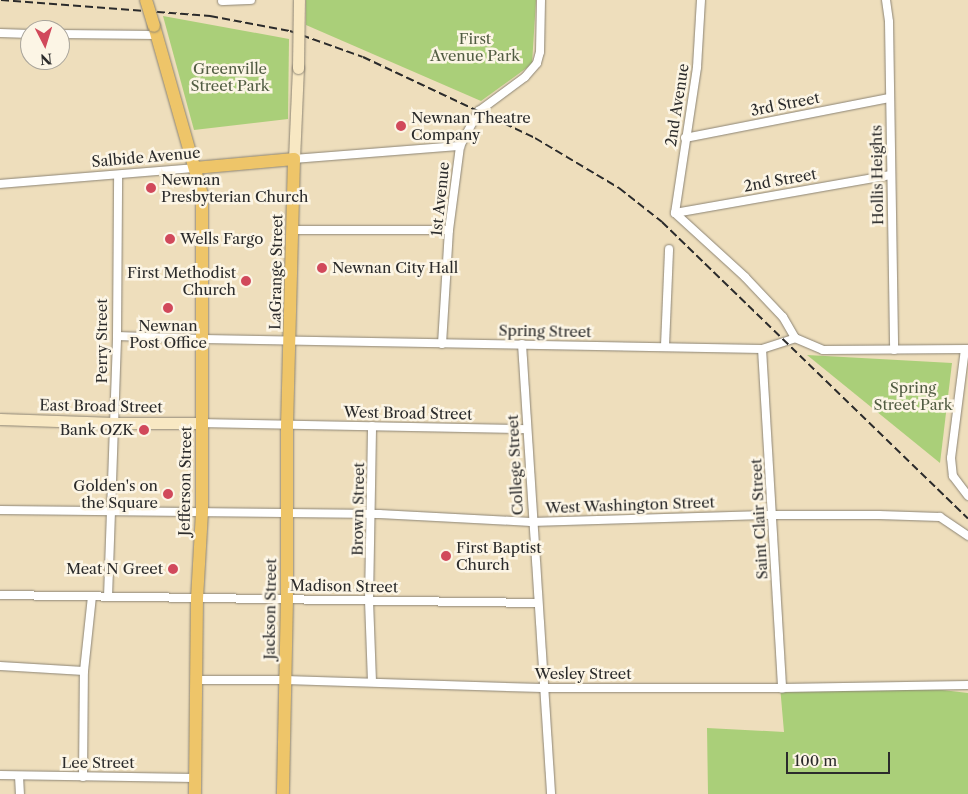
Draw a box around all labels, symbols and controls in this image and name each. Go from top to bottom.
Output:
north arrow [20,20,70,70]
park label: First Avenue Park [430,29,520,64]
text: N [39,49,53,68]
park label: Greenville Street Park [190,59,270,94]
street label: 2nd Avenue [662,62,692,148]
street label: 3rd Street [749,88,821,120]
place label: Newnan Theatre Company [411,108,531,143]
marker: Newnan Theatre Company [395,120,407,132]
street label: Hollis Heights [867,125,887,225]
street label: Salbide Avenue [91,143,201,171]
street label: 1st Avenue [427,161,453,237]
street label: 2nd Street [742,165,818,195]
place label: Newnan Presbyterian Church [161,170,308,205]
marker: Newnan Presbyterian Church [145,182,157,194]
street label: LaGrange Street [266,214,286,330]
place label: Wells Fargo [180,230,263,248]
marker: Wells Fargo [164,233,176,245]
place label: Newnan City Hall [332,259,459,277]
marker: Newnan City Hall [316,262,328,274]
place label: First Methodist Church [127,263,236,298]
marker: First Methodist Church [240,275,252,287]
street label: Perry Street [93,298,111,384]
marker: Newnan Post Office [162,302,174,314]
place label: Newnan Post Office [129,316,207,351]
street label: Spring Street [498,321,592,341]
park label: Spring Street Park [873,378,953,413]
street label: East Broad Street [39,396,163,416]
street label: West Broad Street [344,403,472,423]
street label: College Street [503,414,527,516]
place label: Bank OZK [59,421,134,439]
marker: Bank OZK [138,424,150,436]
street label: Jefferson Street [175,426,195,536]
street label: Saint Clair Street [747,458,771,580]
street label: Brown Street [348,462,368,556]
place label: Golden's on the Square [73,476,158,511]
marker: Golden's on the Square [162,488,174,500]
street label: West Washington Street [544,493,716,517]
place label: First Baptist Church [456,538,542,573]
marker: First Baptist Church [440,550,452,562]
street label: Jackson Street [260,558,280,660]
place label: Meat N Greet [66,560,163,578]
marker: Meat N Greet [167,563,179,575]
street label: Madison Street [290,576,398,596]
street label: Wesley Street [534,665,632,683]
scale bar [788,742,892,774]
text: 100 m [794,751,837,770]
street label: Lee Street [61,754,135,772]

